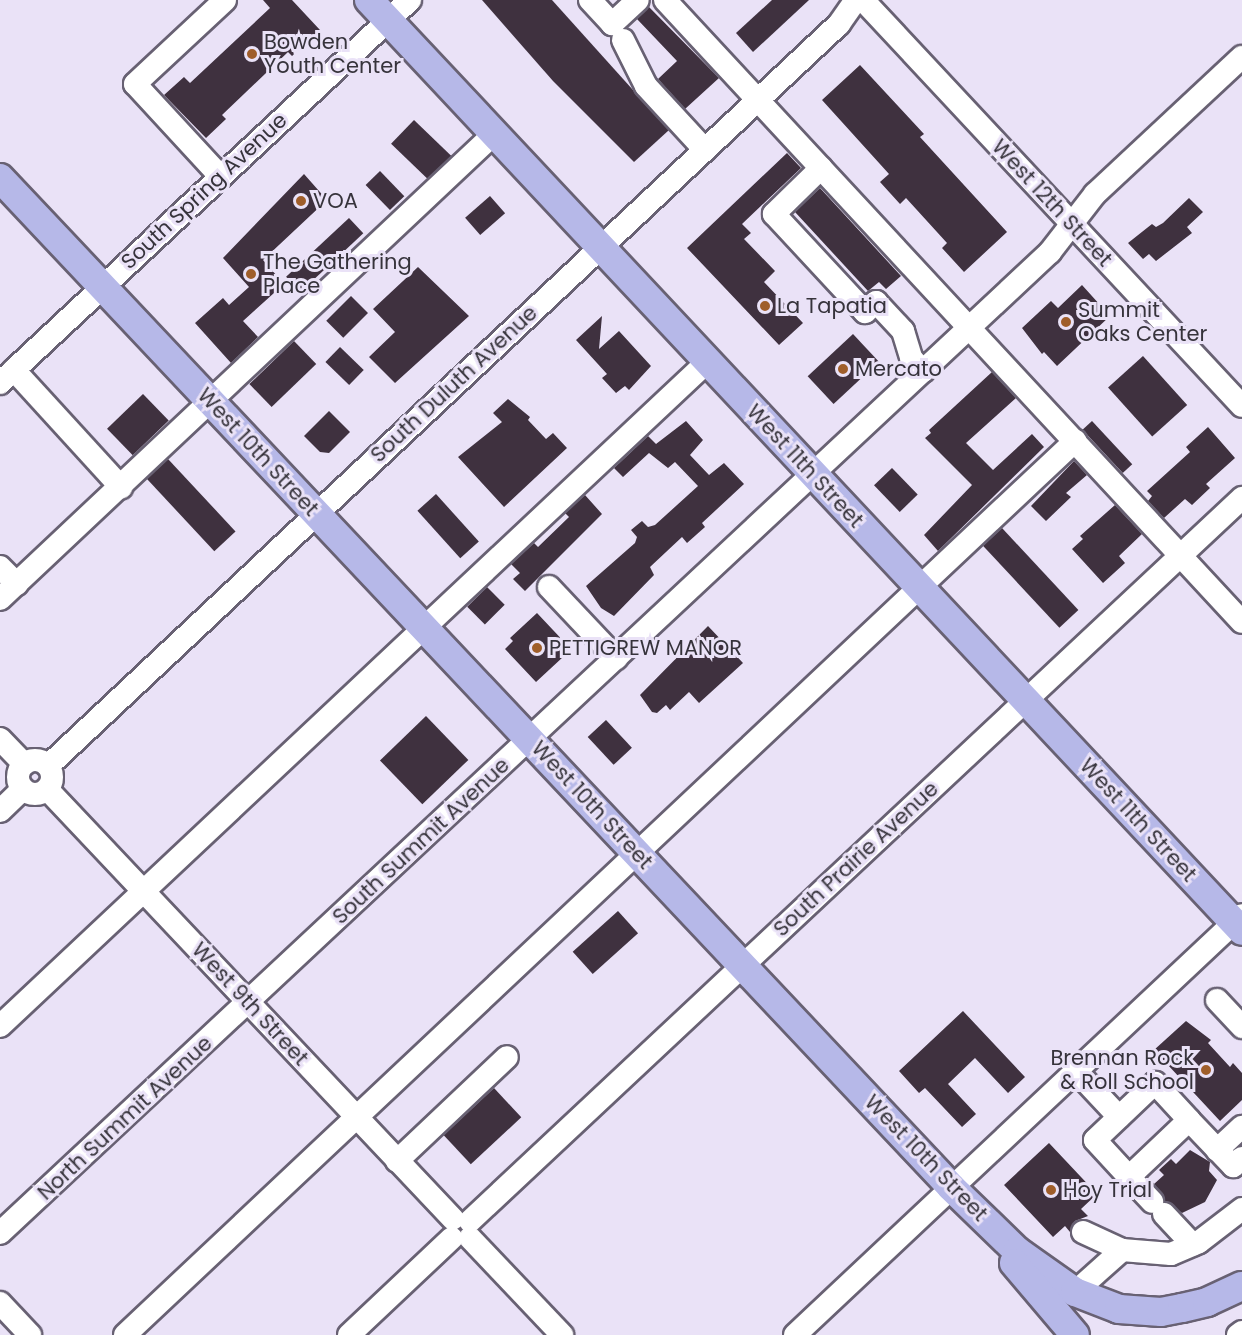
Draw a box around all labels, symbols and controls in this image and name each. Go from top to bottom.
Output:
place label: Bowden Youth Center [264,29,401,79]
marker: Bowden Youth Center [245,47,259,61]
street label: South Spring Avenue [116,108,292,274]
street label: West 12th Street [987,134,1117,272]
place label: VOA [313,188,358,214]
marker: VOA [294,194,308,208]
place label: The Gathering Place [263,249,412,299]
marker: The Gathering Place [244,267,258,281]
place label: La Tapatia [777,293,887,319]
place label: Summit Oaks Center [1078,297,1207,347]
marker: La Tapatia [758,299,772,313]
street label: South Duluth Avenue [366,300,542,468]
marker: Summit Oaks Center [1059,315,1073,329]
place label: Mercato [855,356,942,382]
marker: Mercato [836,362,850,376]
street label: West 10th Street [192,383,324,521]
street label: West 11th Street [741,399,869,533]
place label: PETTIGREW MANOR [549,635,742,661]
marker: PETTIGREW MANOR [530,641,544,655]
street label: West 10th Street [526,736,658,874]
street label: South Summit Avenue [327,753,515,929]
street label: West 11th Street [1074,753,1202,887]
street label: South Prairie Avenue [769,776,943,942]
street label: West 9th Street [187,937,313,1071]
street label: North Summit Avenue [33,1031,217,1205]
place label: Brennan Rock & Roll School [1050,1045,1194,1095]
marker: Brennan Rock & Roll School [1199,1063,1213,1077]
street label: West 10th Street [859,1090,993,1226]
place label: Hoy Trial [1063,1177,1152,1203]
marker: Hoy Trial [1044,1183,1058,1197]

